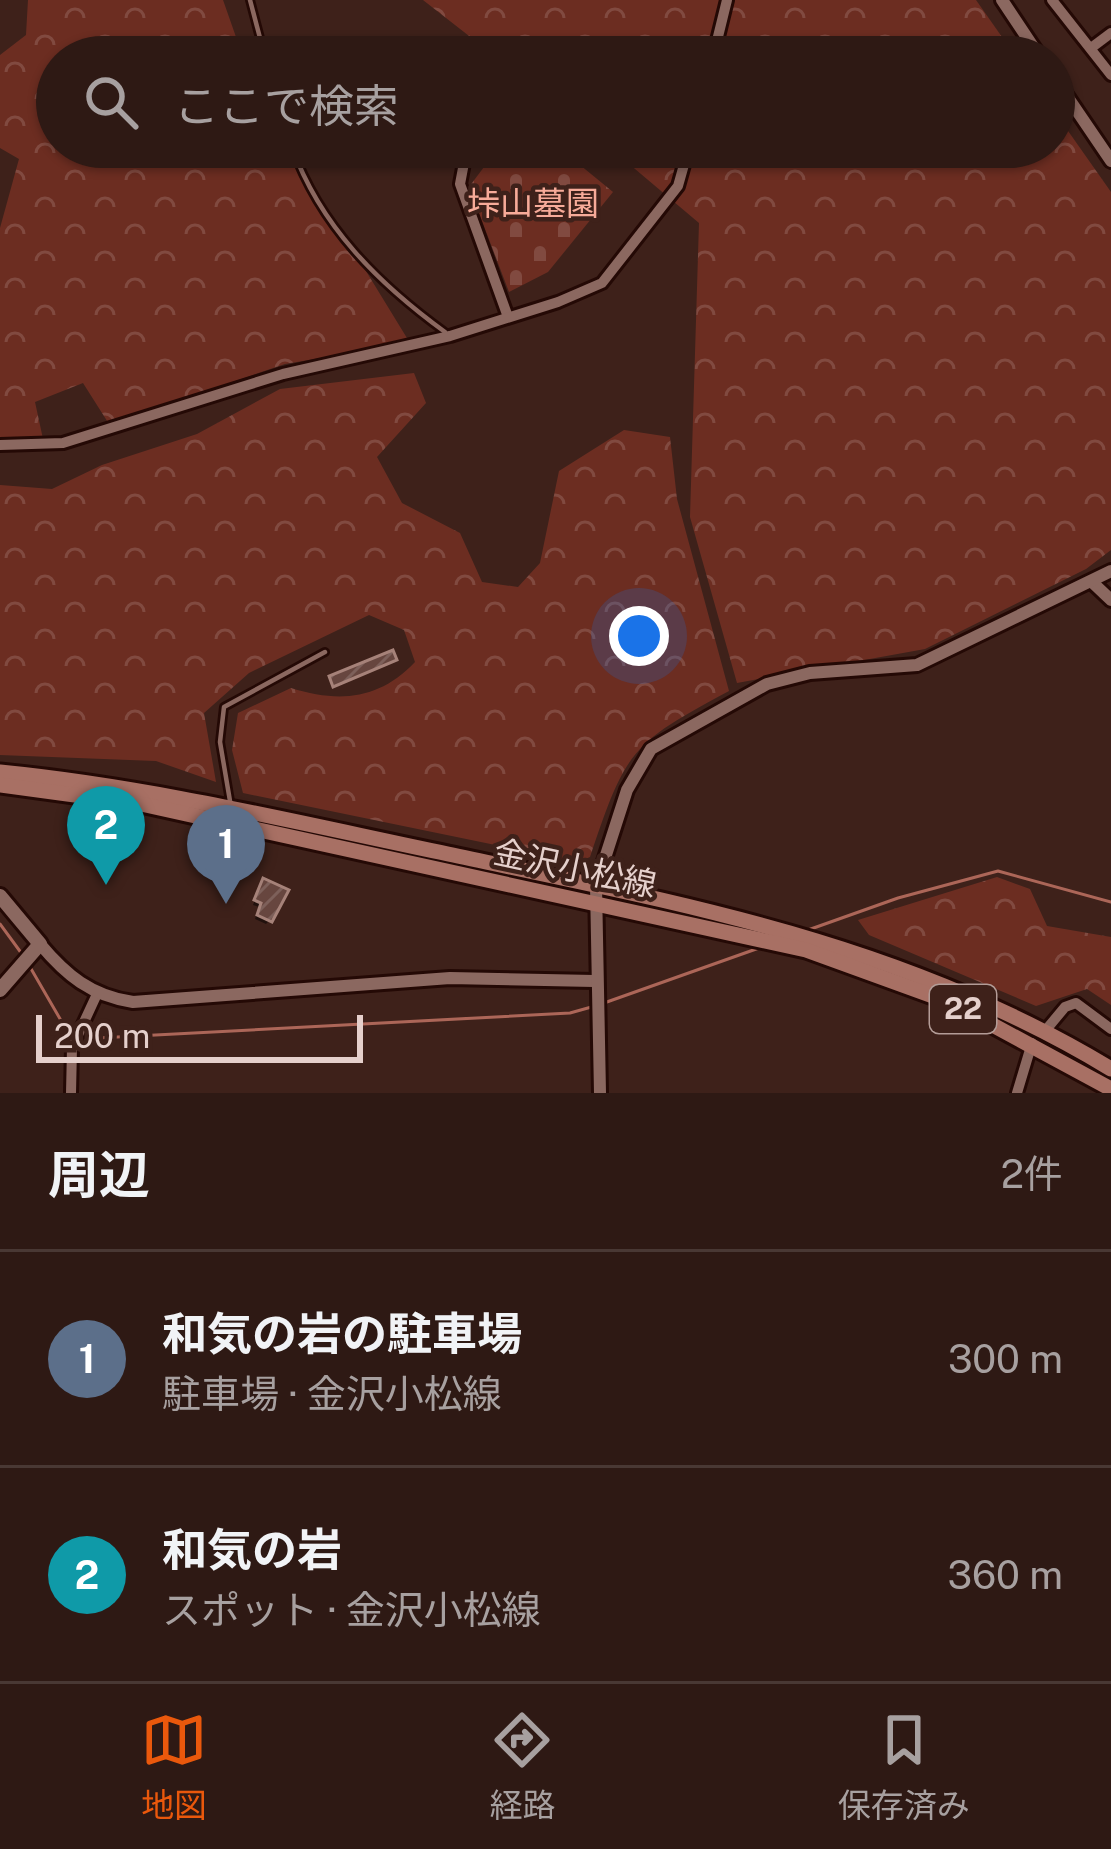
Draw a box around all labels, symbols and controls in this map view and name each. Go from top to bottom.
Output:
search box [36,36,1075,168]
icon: search [78,69,144,135]
text: ここで検索 [174,79,399,132]
park label: 垰山墓園 [467,184,599,222]
your location [609,606,669,666]
pin: 2 [67,786,145,885]
pin: 1 [187,805,265,904]
street label: 金沢小松線 [490,832,660,904]
road number: 22 [930,985,996,1033]
scale bar [36,1009,363,1062]
text: 200 m [54,1017,150,1055]
text: 周辺 [48,1145,150,1204]
text: 2件 [1001,1151,1063,1197]
text: 和気の岩の駐車場 [162,1307,522,1360]
text: 1 [79,1336,95,1382]
text: 300 m [948,1336,1063,1382]
text: 駐車場 · 金沢小松線 [162,1371,502,1417]
text: 和気の岩 [162,1523,342,1576]
text: 2 [75,1552,99,1598]
text: 360 m [948,1552,1063,1598]
text: スポット · 金沢小松線 [162,1587,541,1633]
tab: 地図 [141,1707,207,1827]
tab: 経路 [489,1707,555,1827]
tab: 保存済み [838,1707,970,1827]

